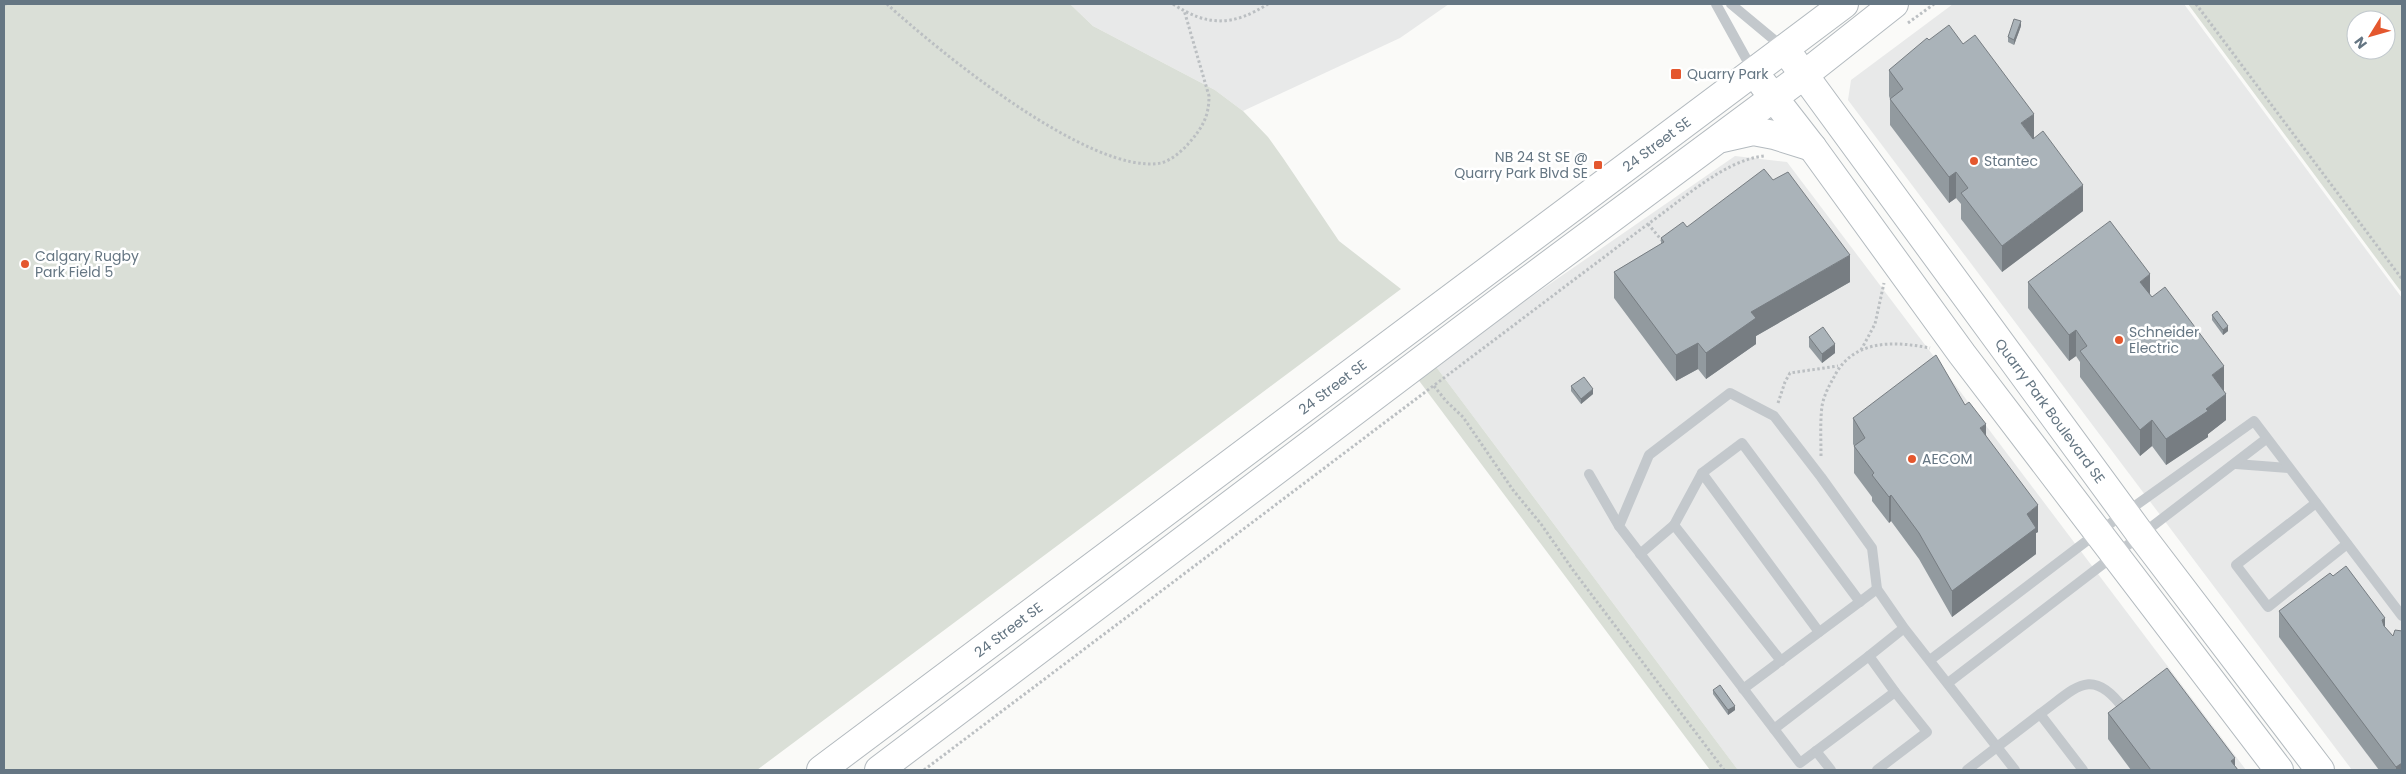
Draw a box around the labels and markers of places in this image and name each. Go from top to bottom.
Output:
place label: Quarry Park [1687,64,1769,84]
marker: Quarry Park [1669,67,1683,81]
place label: NB 24 St SE @ Quarry Park Blvd SE [1454,147,1588,183]
place label: Stantec [1984,151,2038,171]
marker: Stantec [1968,155,1980,167]
marker: NB 24 St SE @ Quarry Park Blvd SE [1592,159,1604,171]
place label: Calgary Rugby Park Field 5 [35,246,139,282]
marker: Calgary Rugby Park Field 5 [19,258,31,270]
place label: Schneider Electric [2129,322,2199,358]
marker: Schneider Electric [2113,334,2125,346]
place label: AECOM [1922,449,1972,469]
marker: AECOM [1906,453,1918,465]

